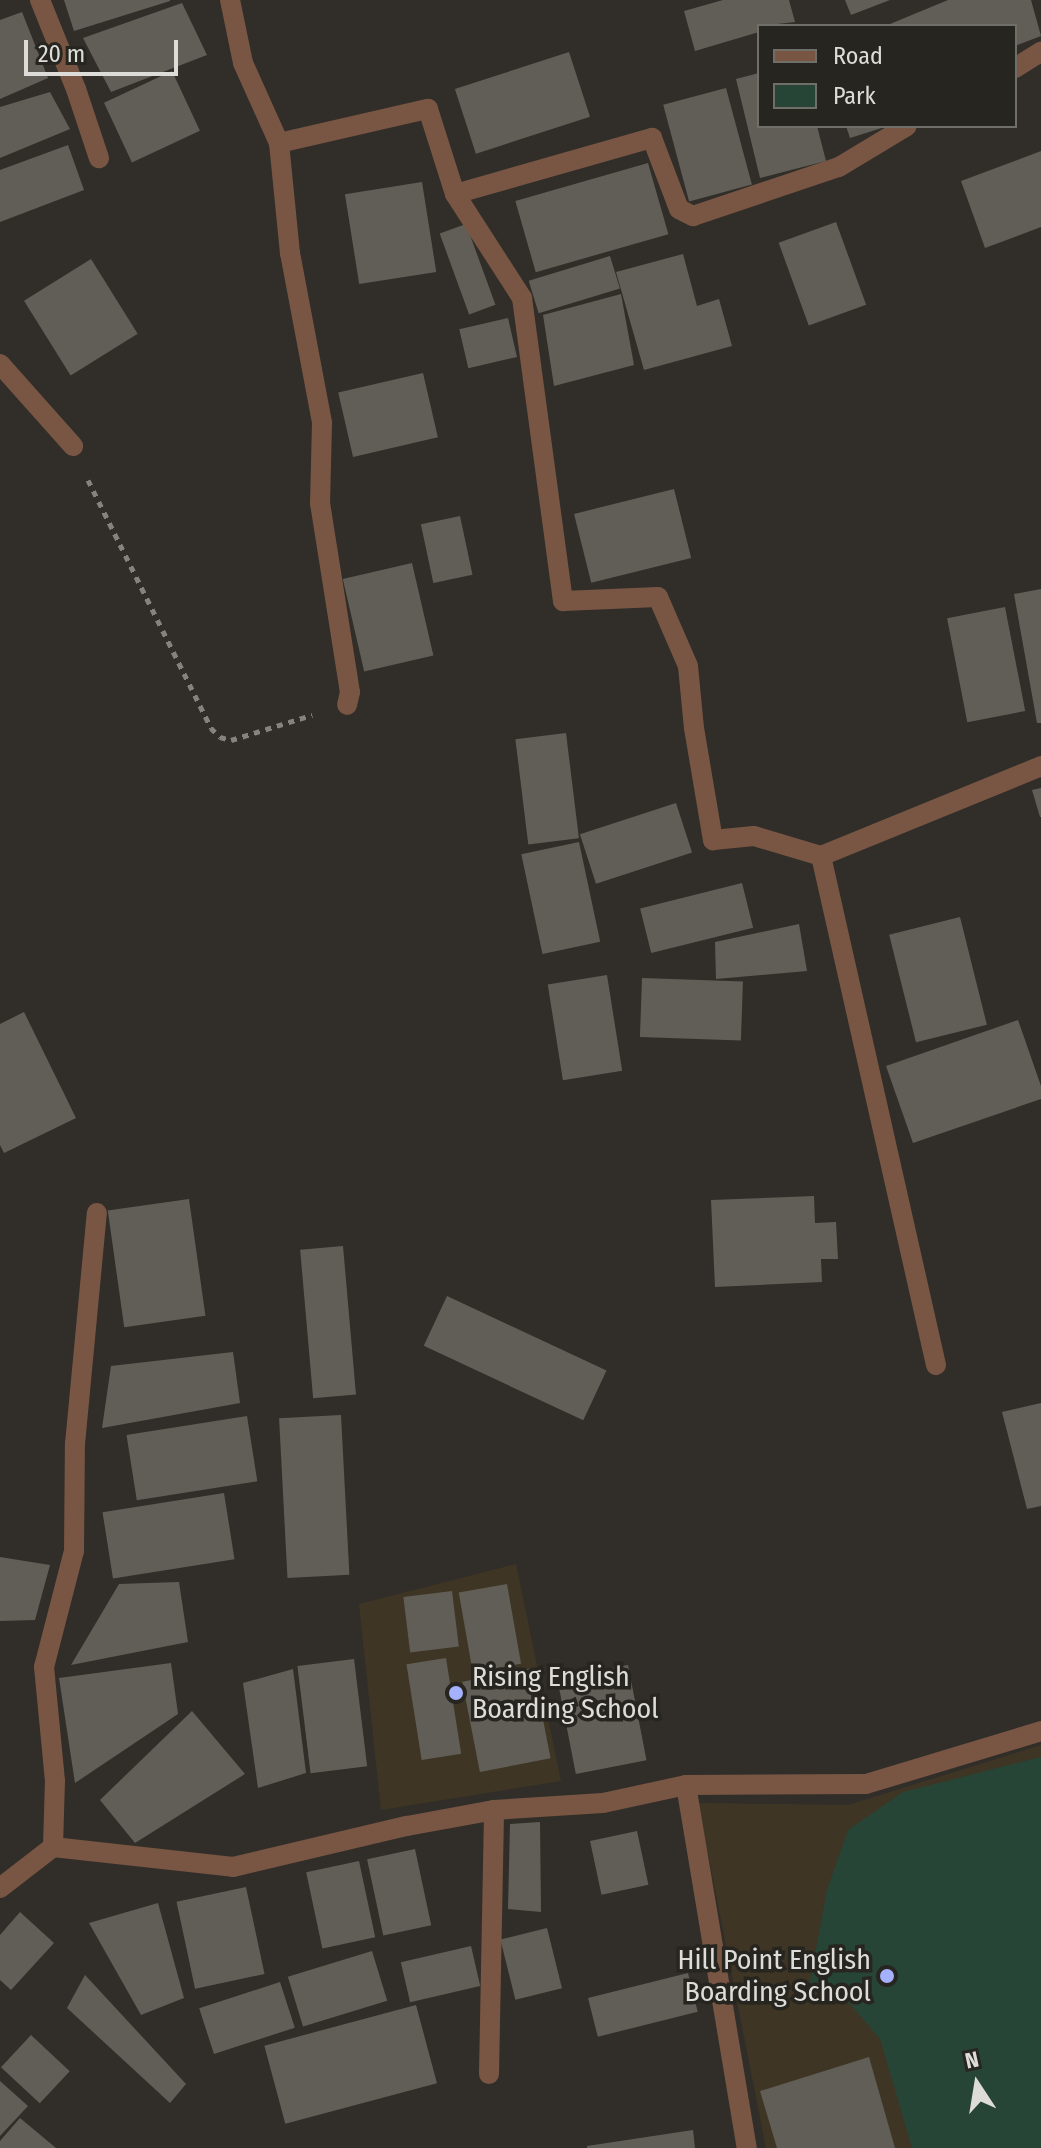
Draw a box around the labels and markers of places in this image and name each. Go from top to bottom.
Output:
place label: Rising English Boarding School [472,1660,659,1726]
marker: Rising English Boarding School [447,1684,465,1702]
place label: Hill Point English Boarding School [678,1943,871,2009]
marker: Hill Point English Boarding School [878,1967,896,1985]

